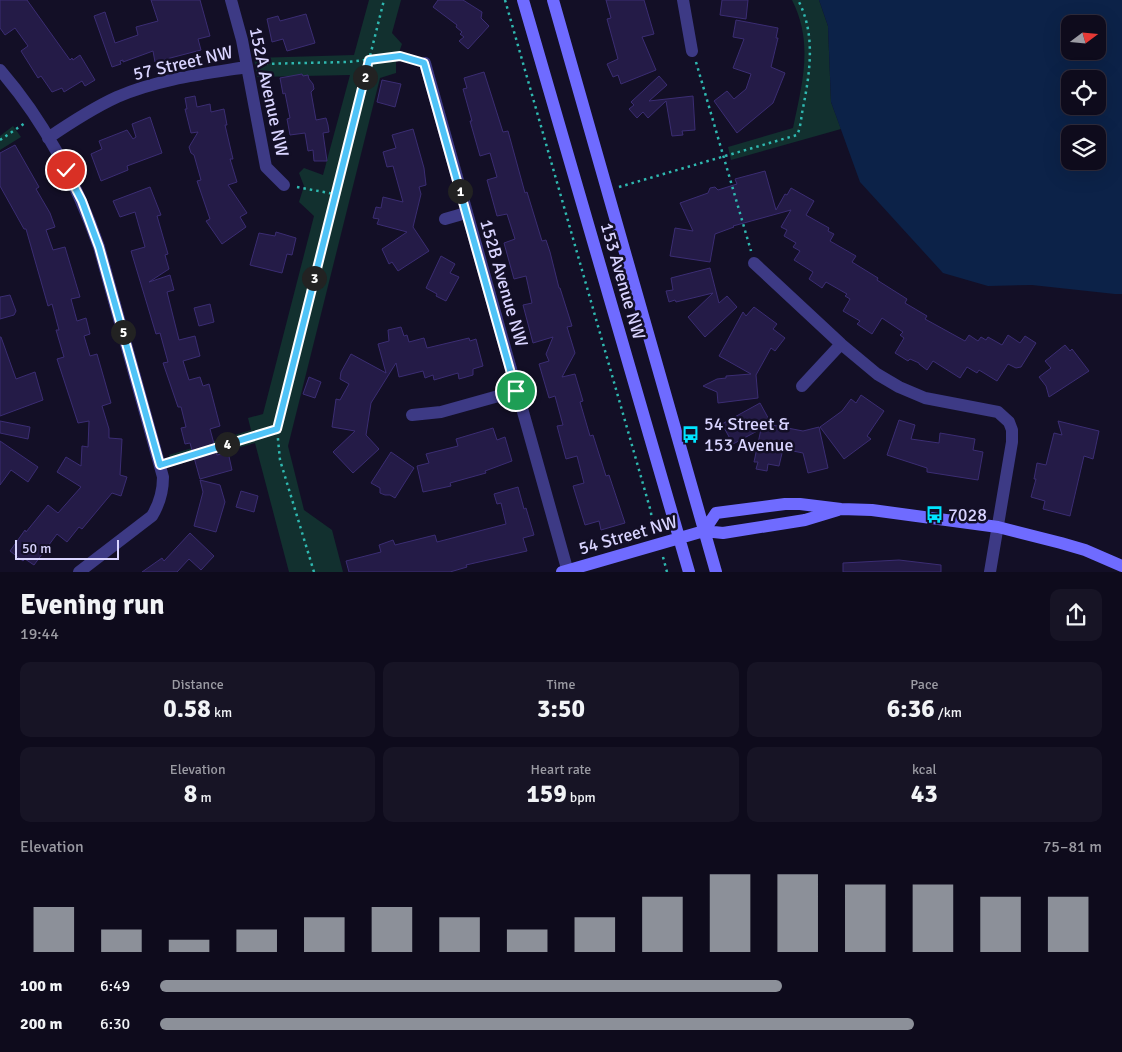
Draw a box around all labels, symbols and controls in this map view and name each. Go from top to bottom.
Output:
north arrow [1061,15,1106,60]
map controls [1061,15,1106,170]
street label: 152A Avenue NW [245,25,293,159]
street label: 57 Street NW [131,41,235,85]
pin: 2 [352,64,378,90]
text: 2 [362,69,369,86]
button: locate [1061,70,1106,115]
button: layers [1061,125,1106,170]
pin [45,149,87,191]
icon: check [52,156,80,184]
pin: 1 [448,178,472,204]
text: 1 [457,183,464,200]
street label: 152B Avenue NW [475,217,533,349]
street label: 153 Avenue NW [596,220,650,342]
pin: 3 [302,266,326,290]
text: 3 [311,270,318,287]
pin: 5 [110,320,136,344]
text: 5 [120,324,127,341]
pin [495,370,537,412]
icon: arrive [502,377,530,405]
place label: 54 Street & 153 Avenue [704,413,793,456]
bus stop icon: 54 Street & 153 Avenue [680,424,700,444]
pin: 4 [214,432,240,456]
text: 4 [224,436,231,453]
place label: 7028 [948,504,987,526]
bus stop icon: 7028 [924,505,944,525]
street label: 54 Street NW [576,510,680,560]
scale bar [15,537,119,560]
text: 50 m [22,540,51,557]
text: Evening run [20,588,165,622]
button: share [1050,589,1102,641]
text: 19:44 [20,624,59,644]
text: Distance [172,676,224,693]
text: Time [547,676,575,693]
text: Pace [910,676,938,693]
text: 0.58 [163,693,211,724]
text: 3:50 [537,693,585,724]
text: 6:36 [887,693,935,724]
text: km [211,704,232,721]
text: /km [935,704,962,721]
text: Elevation [170,761,226,778]
text: Heart rate [531,761,591,778]
text: kcal [912,761,937,778]
text: 8 [184,778,197,809]
text: 159 [526,778,567,809]
text: 43 [911,778,938,809]
text: m [197,789,212,806]
text: bpm [567,789,596,806]
text: Elevation [20,837,84,857]
text: 75–81 m [1043,837,1102,857]
text: 100 m [20,976,62,996]
text: 6:49 [100,976,130,996]
text: 200 m [20,1014,62,1034]
text: 6:30 [100,1014,130,1034]

